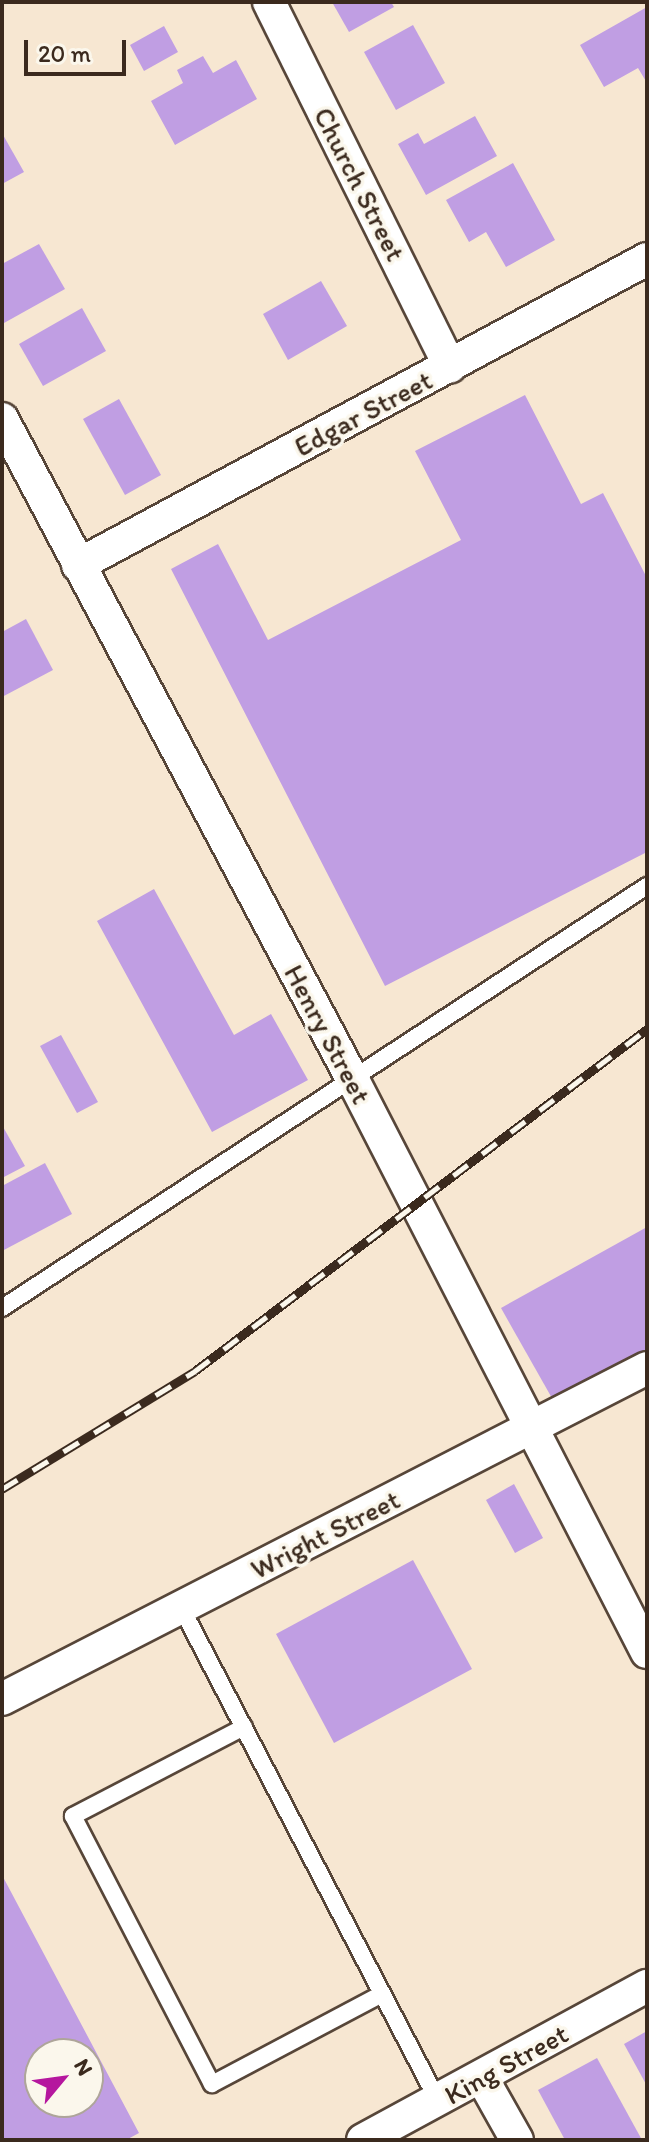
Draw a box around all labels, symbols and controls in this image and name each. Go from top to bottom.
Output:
scale bar [28,24,130,74]
text: 20 m [38,39,91,68]
street label: Church Street [307,102,413,266]
street label: Edgar Street [288,363,438,463]
street label: Henry Street [277,959,379,1109]
street label: Wright Street [245,1482,405,1586]
street label: King Street [439,2016,573,2112]
north arrow [24,2038,104,2118]
text: N [68,2054,99,2080]

